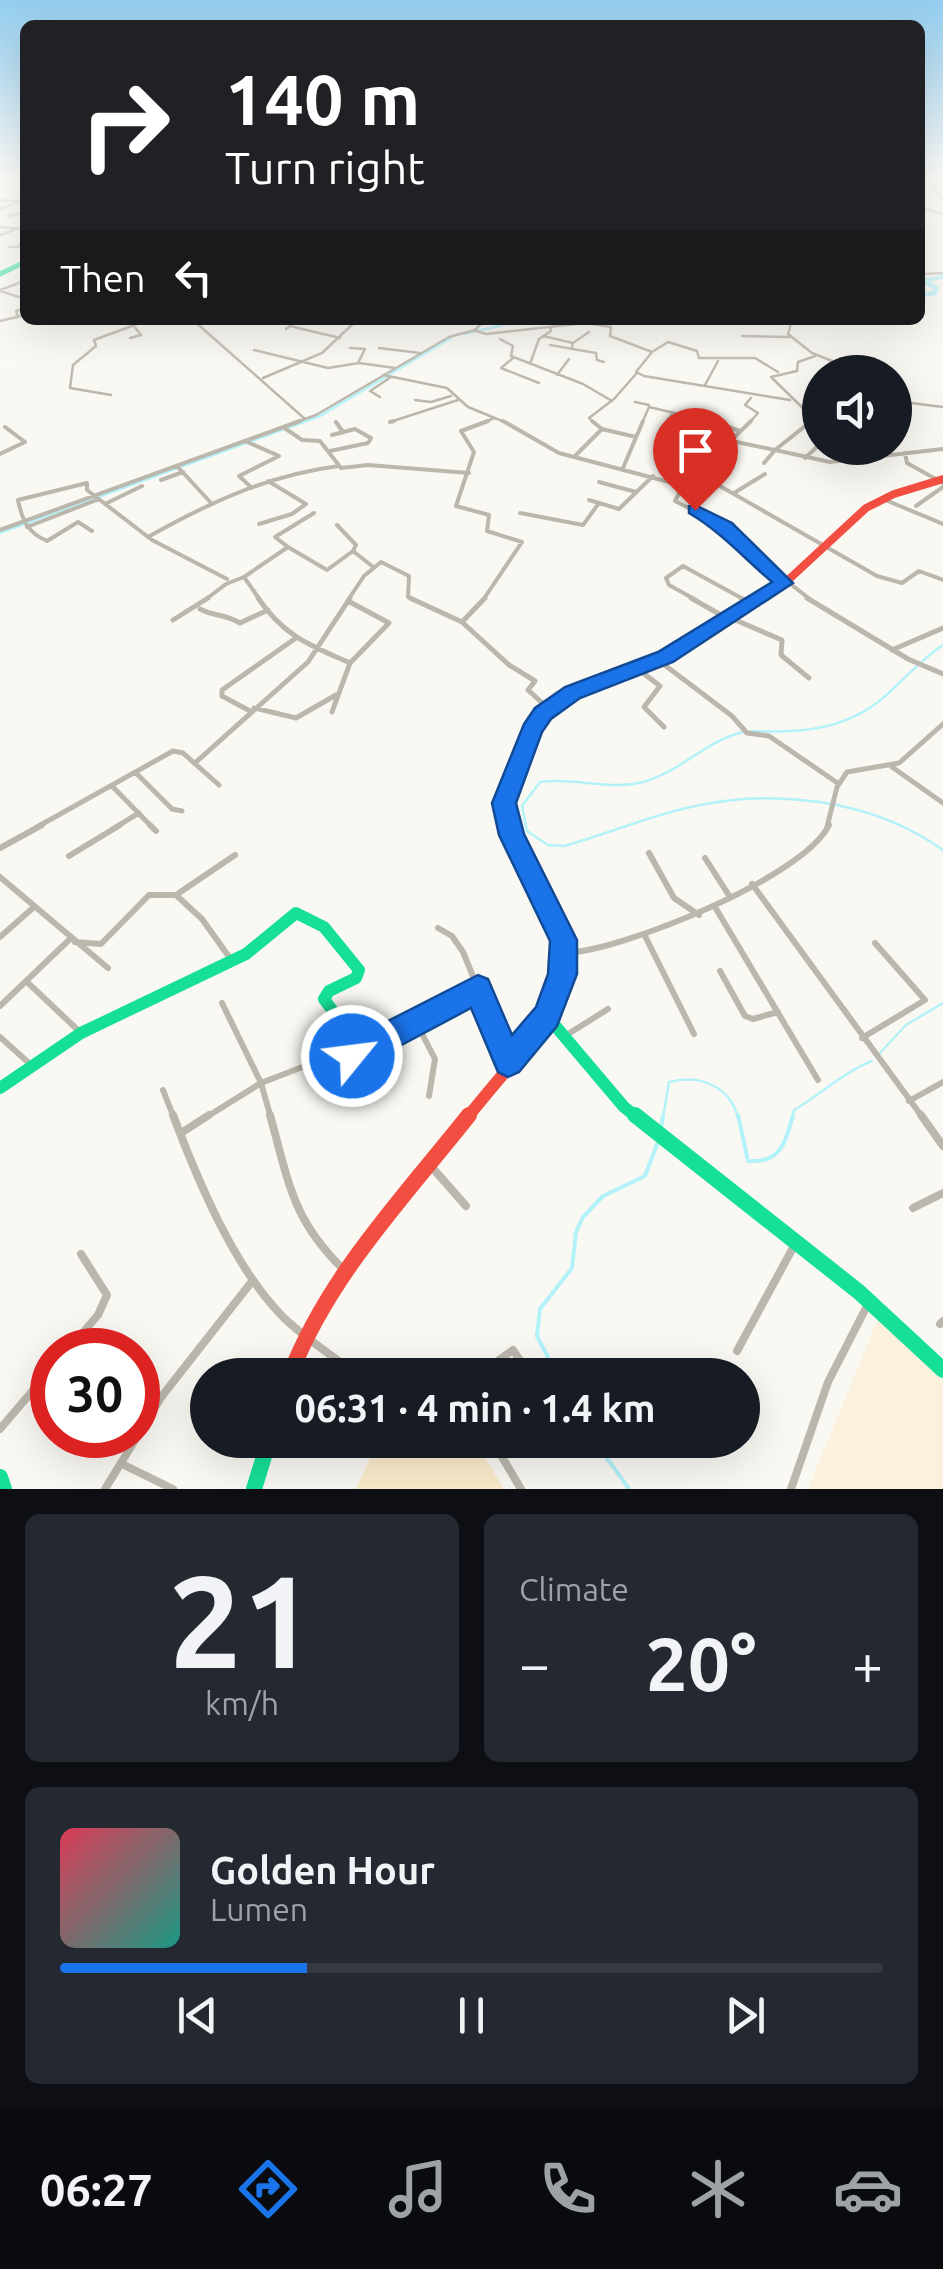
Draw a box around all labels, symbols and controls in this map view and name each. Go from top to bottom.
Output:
icon: right [60,60,190,190]
text: 140 m [225,60,420,138]
text: Turn right [225,142,425,193]
icon: left [166,250,221,305]
text: Then [60,257,146,299]
map controls [802,355,912,465]
button: sound [802,355,912,465]
pin [653,408,738,511]
icon: arrive [668,423,723,478]
position arrow [300,1004,404,1108]
speed limit sign: 30 [30,1328,160,1458]
text: 06:31 · 4 min · 1.4 km [294,1387,656,1429]
text: 21 [169,1547,315,1693]
text: Climate [519,1571,629,1607]
text: 20° [645,1621,757,1705]
text: − [519,1633,550,1694]
text: + [852,1633,883,1694]
text: km/h [205,1685,279,1721]
text: Golden Hour [210,1849,435,1891]
text: Lumen [210,1891,308,1927]
icon: previous [170,1988,225,2043]
icon: pause [444,1988,499,2043]
icon: next [718,1988,773,2043]
icon: directions [233,2154,303,2224]
icon: music [383,2154,453,2224]
icon: phone [533,2154,603,2224]
icon: climate [683,2154,753,2224]
icon: car [833,2154,903,2224]
text: 06:27 [40,2164,153,2215]

